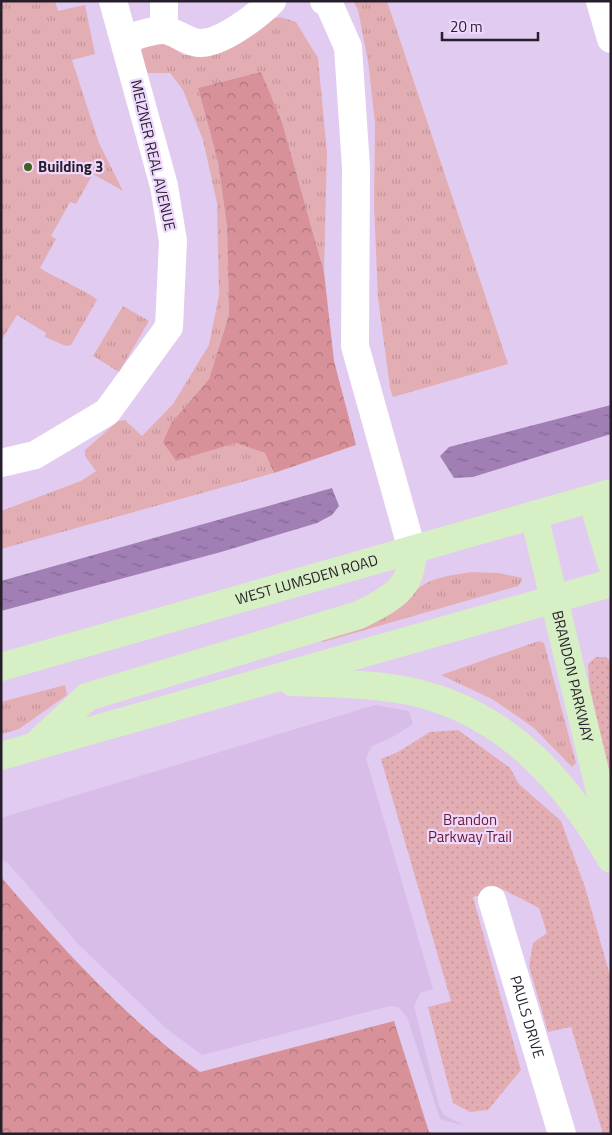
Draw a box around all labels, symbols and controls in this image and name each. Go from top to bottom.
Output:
scale bar [442,10,538,42]
text: 20 m [450,15,483,38]
street label: MEIZNER REAL AVENUE [125,77,182,233]
place label: Building 3 [38,155,103,178]
marker: Building 3 [22,161,34,173]
street label: WEST LUMSDEN ROAD [233,548,381,611]
street label: BRANDON PARKWAY [546,608,600,745]
park label: Brandon Parkway Trail [428,808,512,848]
street label: PAULS DRIVE [504,973,551,1061]

